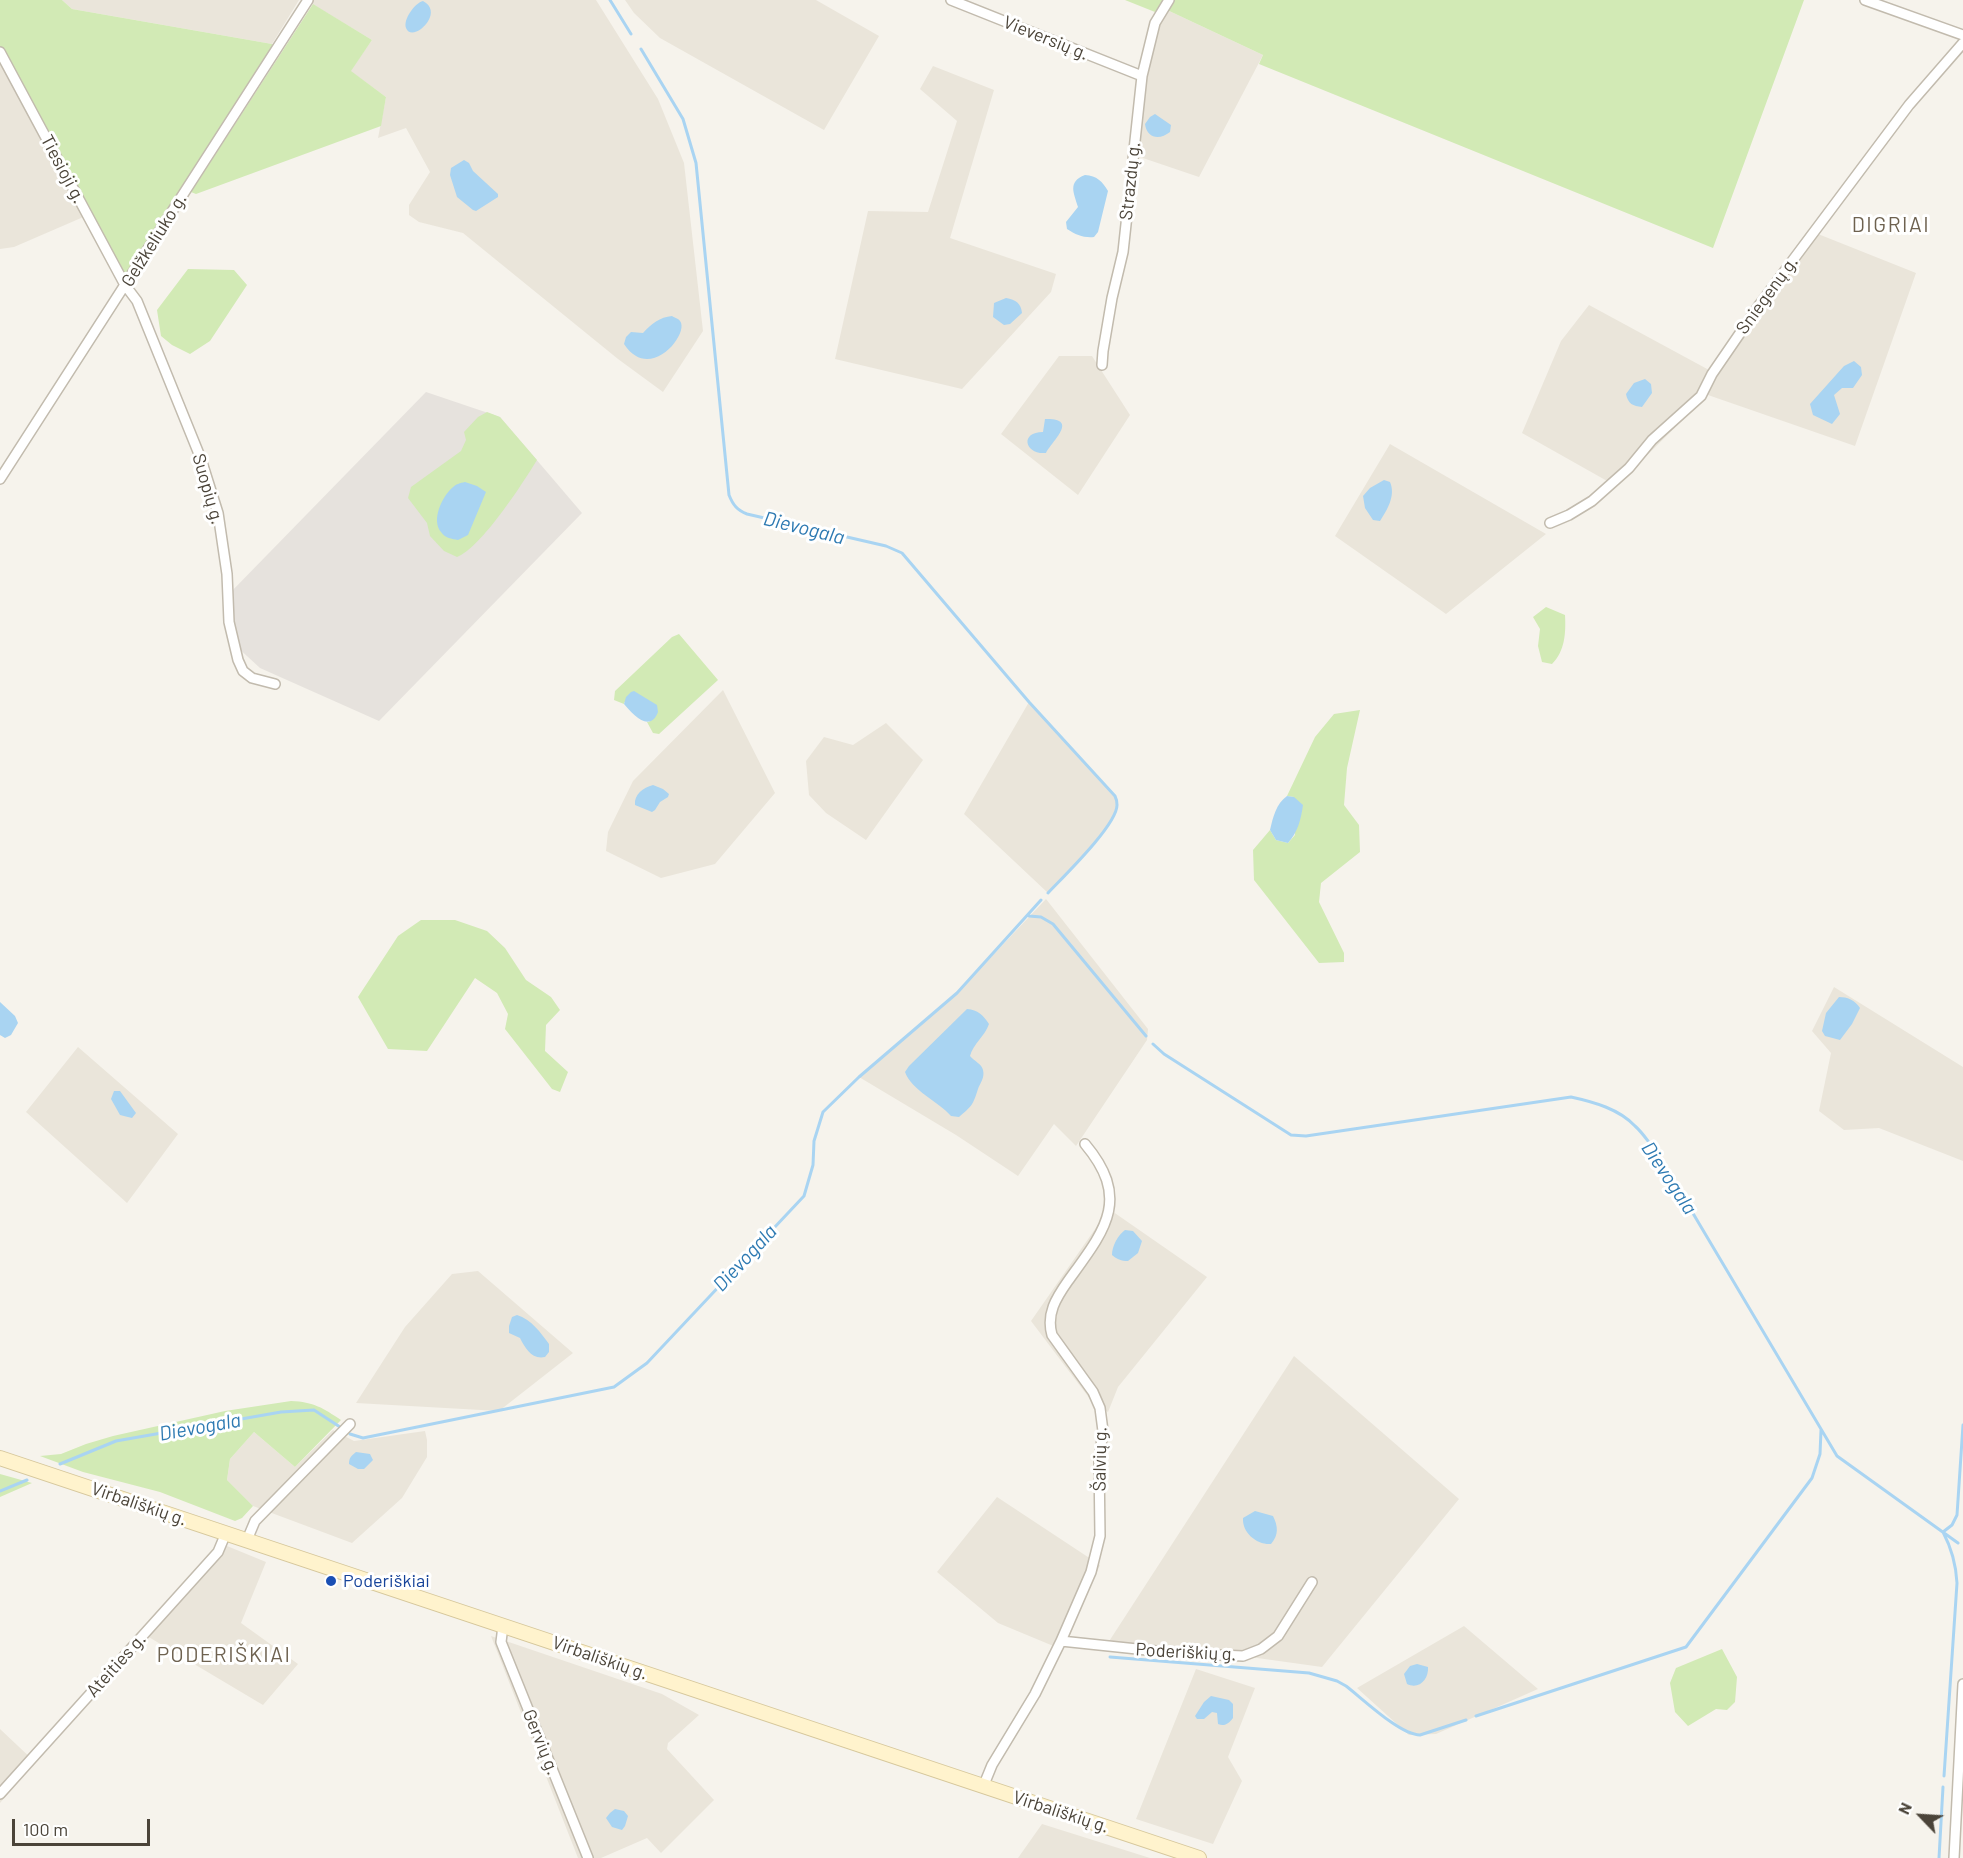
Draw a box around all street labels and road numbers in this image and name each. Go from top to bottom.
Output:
street label: Vieversių g. [1000,11,1092,65]
street label: Tiesioji g. [36,131,90,207]
street label: Strazdų g. [1115,141,1145,221]
street label: Gelžkeliuko g. [117,189,191,291]
street label: Sniegenų g. [1731,252,1803,338]
street label: Suopių g. [188,451,228,527]
street label: Šalvių g. [1089,1426,1111,1492]
street label: Virbališkių g. [88,1478,190,1530]
street label: Ateities g. [82,1629,150,1701]
street label: Virbališkių g. [549,1632,651,1684]
street label: Poderiškių g. [1135,1639,1237,1665]
street label: Gervių g. [518,1706,564,1778]
street label: Virbališkių g. [1010,1786,1112,1838]

